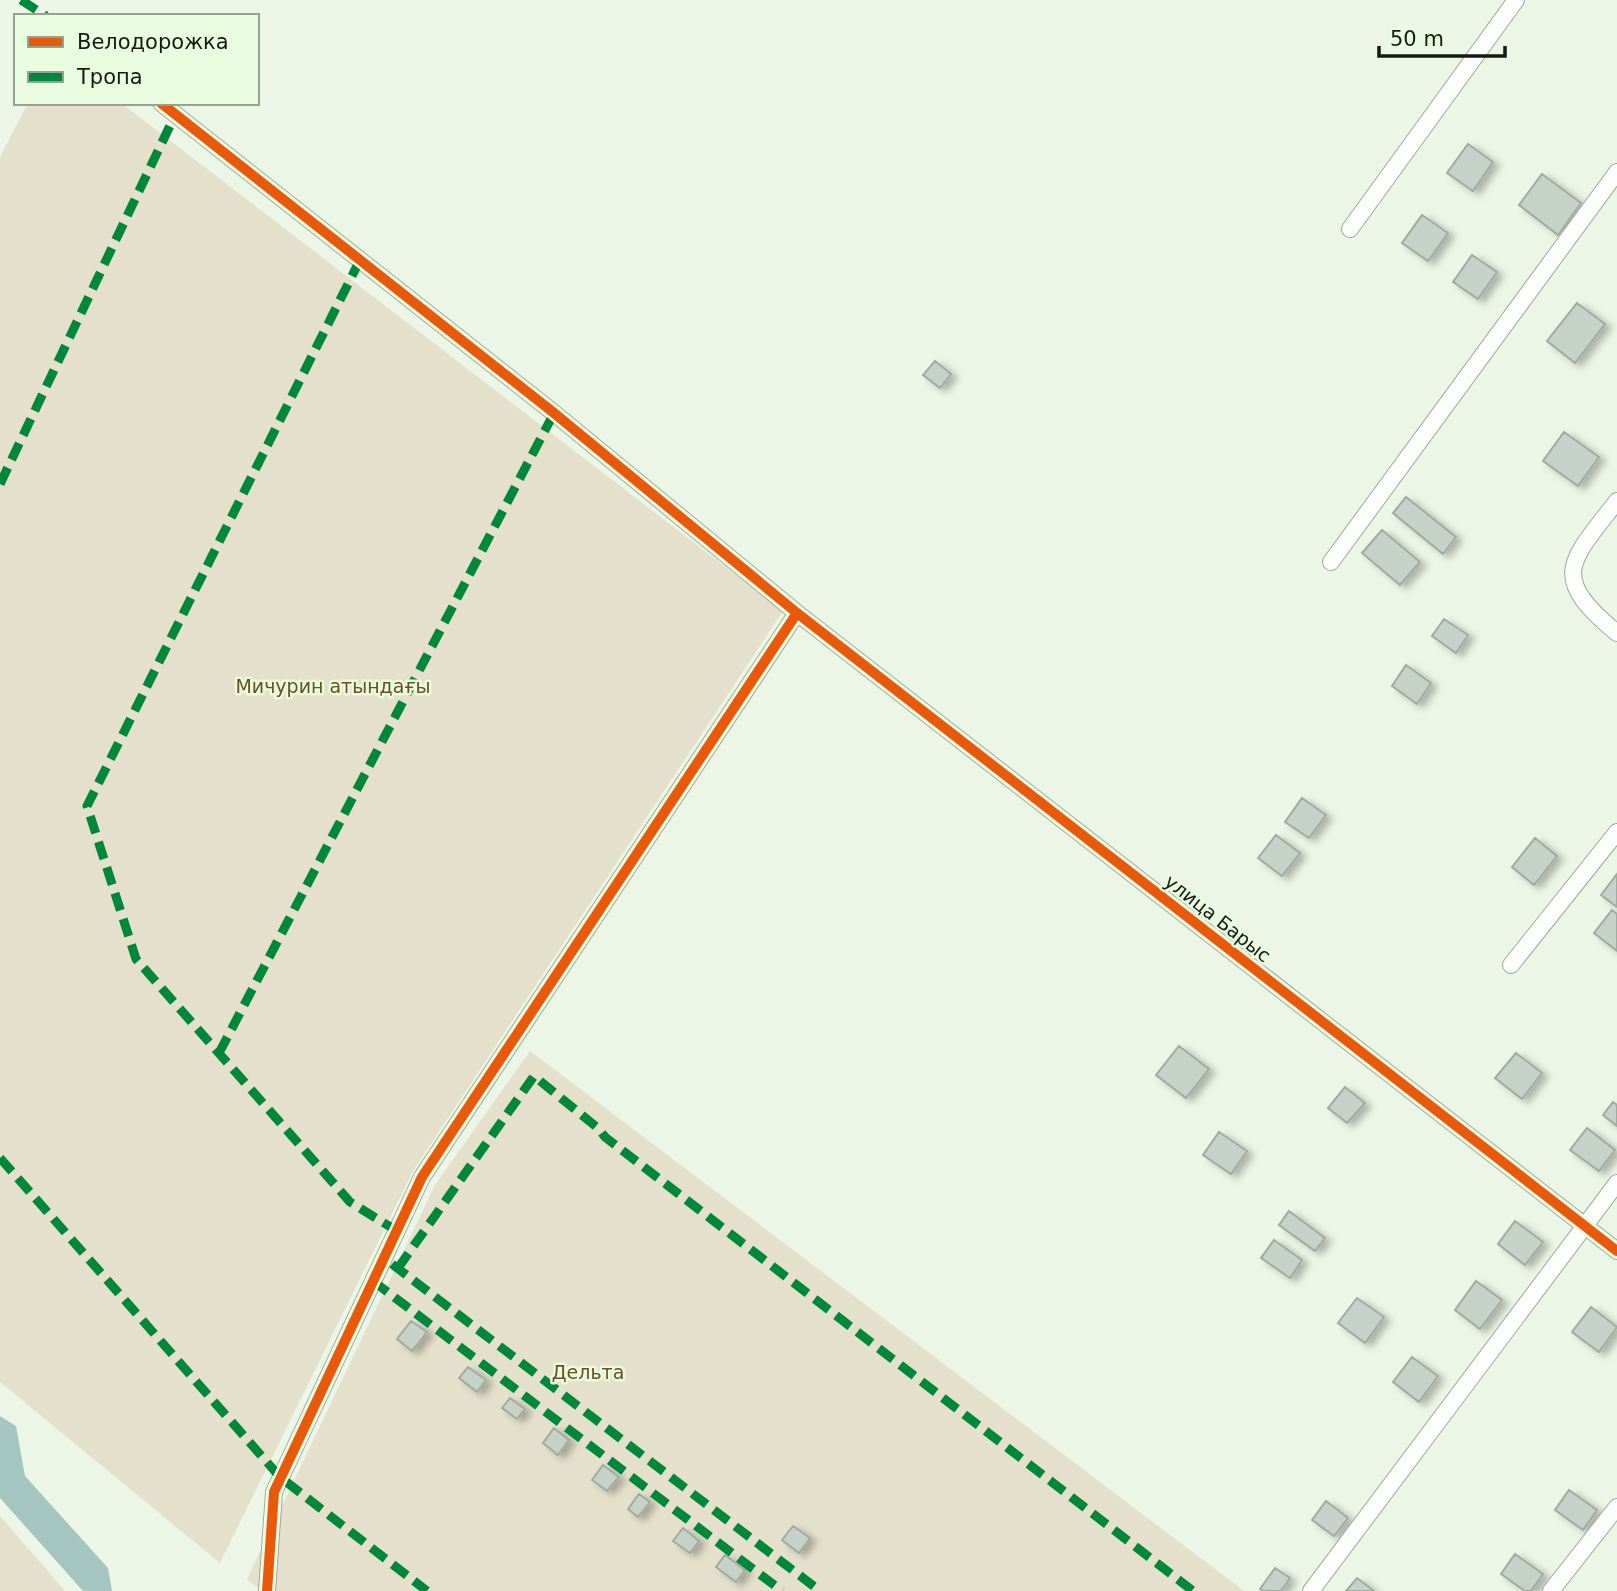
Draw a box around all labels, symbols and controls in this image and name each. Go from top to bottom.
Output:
legend [14,14,259,105]
scale bar [1379,14,1505,58]
text: 50 m [1390,27,1444,51]
text: Велодорожка [77,30,229,54]
text: Тропа [76,65,143,89]
park label: Мичурин атындағы [235,675,431,697]
street label: улица Барыс [1161,870,1275,966]
park label: Дельта [552,1361,624,1383]

